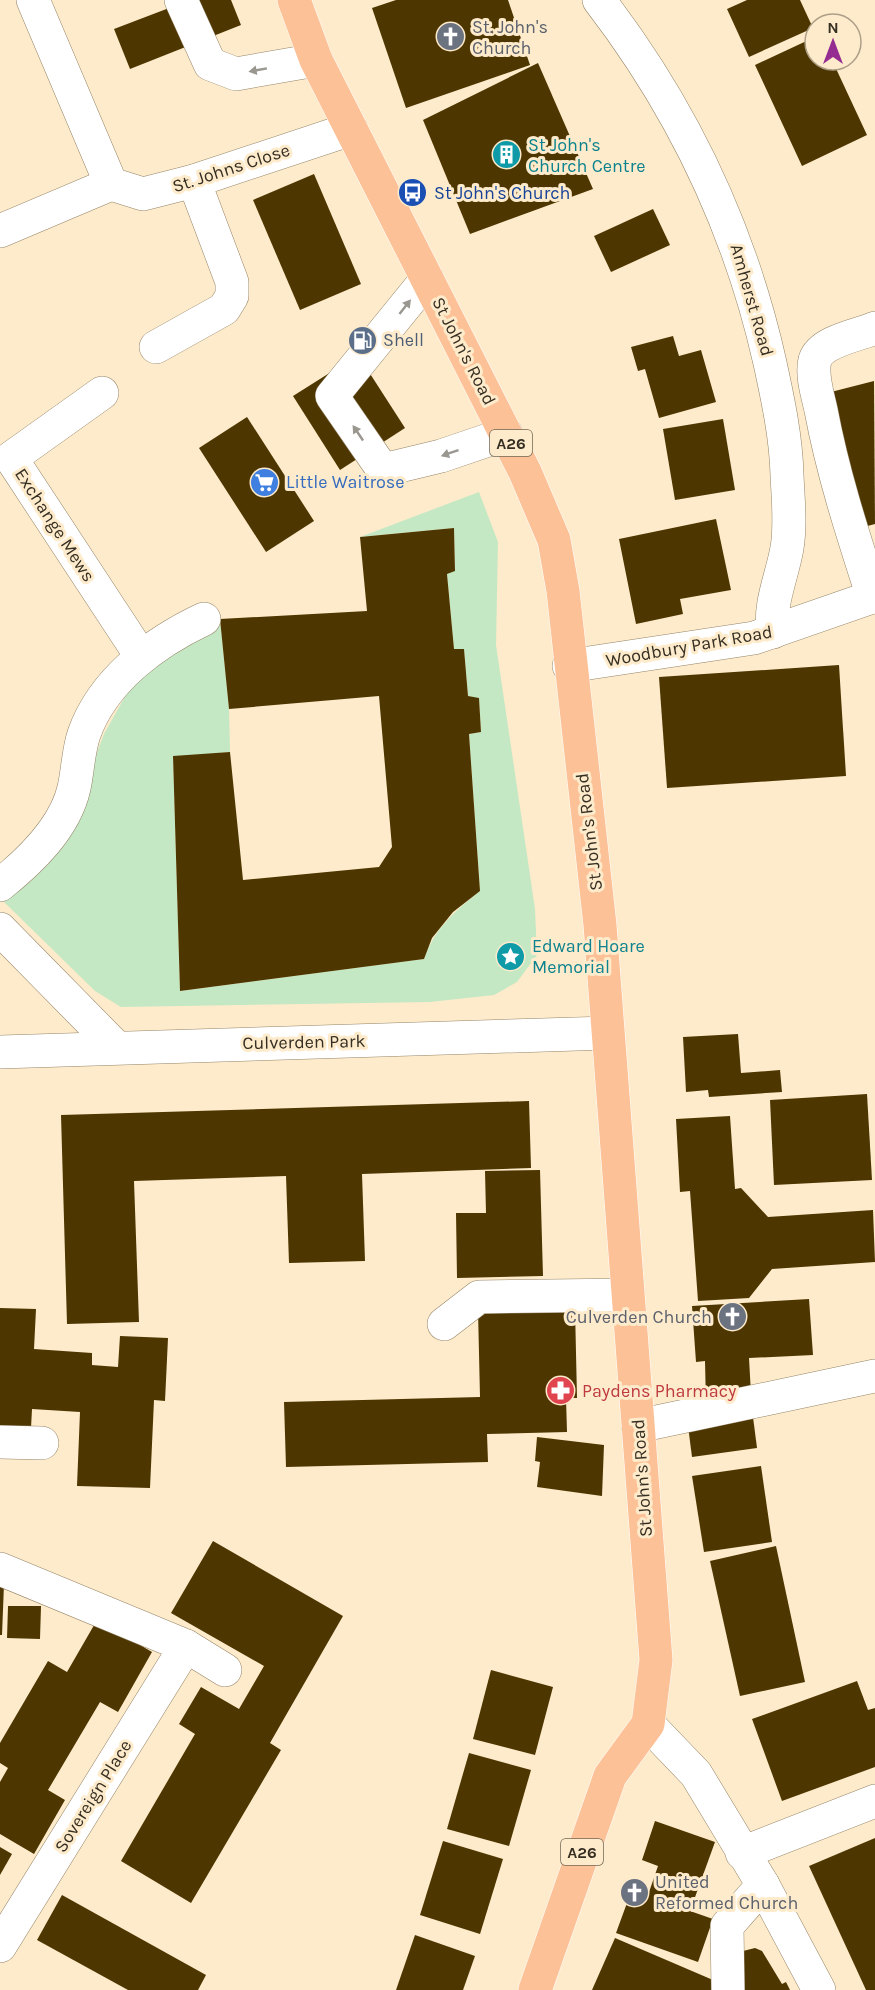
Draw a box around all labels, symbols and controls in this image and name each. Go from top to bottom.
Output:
north arrow [803,12,863,72]
place label: St. John's Church [472,16,548,59]
text: N [827,18,839,37]
church icon: St. John's Church [435,21,467,53]
one-way arrow [249,66,268,75]
place label: St John's Church Centre [528,134,645,177]
street label: St. Johns Close [169,139,293,197]
building icon: St John's Church Centre [491,139,523,171]
bus stop icon: St John's Church [397,177,429,209]
place label: St John's Church [434,182,570,204]
street label: Amherst Road [725,241,779,359]
street label: St John's Road [427,293,501,409]
one-way arrow [398,299,410,314]
fuel station icon: Shell [346,324,378,356]
place label: Shell [383,329,424,351]
one-way arrow [353,425,364,441]
road number: A26 [490,430,532,456]
one-way arrow [441,448,459,458]
street label: Exchange Mews [10,464,100,586]
supermarket icon: Little Waitrose [249,466,281,498]
place label: Little Waitrose [286,471,404,493]
street label: Woodbury Park Road [604,621,774,671]
street label: St John's Road [571,772,607,892]
place label: Edward Hoare Memorial [532,935,645,978]
place icon: Edward Hoare Memorial [495,940,527,972]
street label: Culverden Park [242,1030,366,1054]
church icon: Culverden Church [717,1301,749,1333]
place label: Culverden Church [566,1306,712,1328]
pharmacy icon: Paydens Pharmacy [545,1375,577,1407]
place label: Paydens Pharmacy [582,1380,737,1402]
street label: St John's Road [627,1418,657,1538]
street label: Sovereign Place [50,1736,136,1856]
road number: A26 [561,1839,603,1865]
place label: United Reformed Church [655,1871,798,1914]
church icon: United Reformed Church [618,1876,650,1908]

